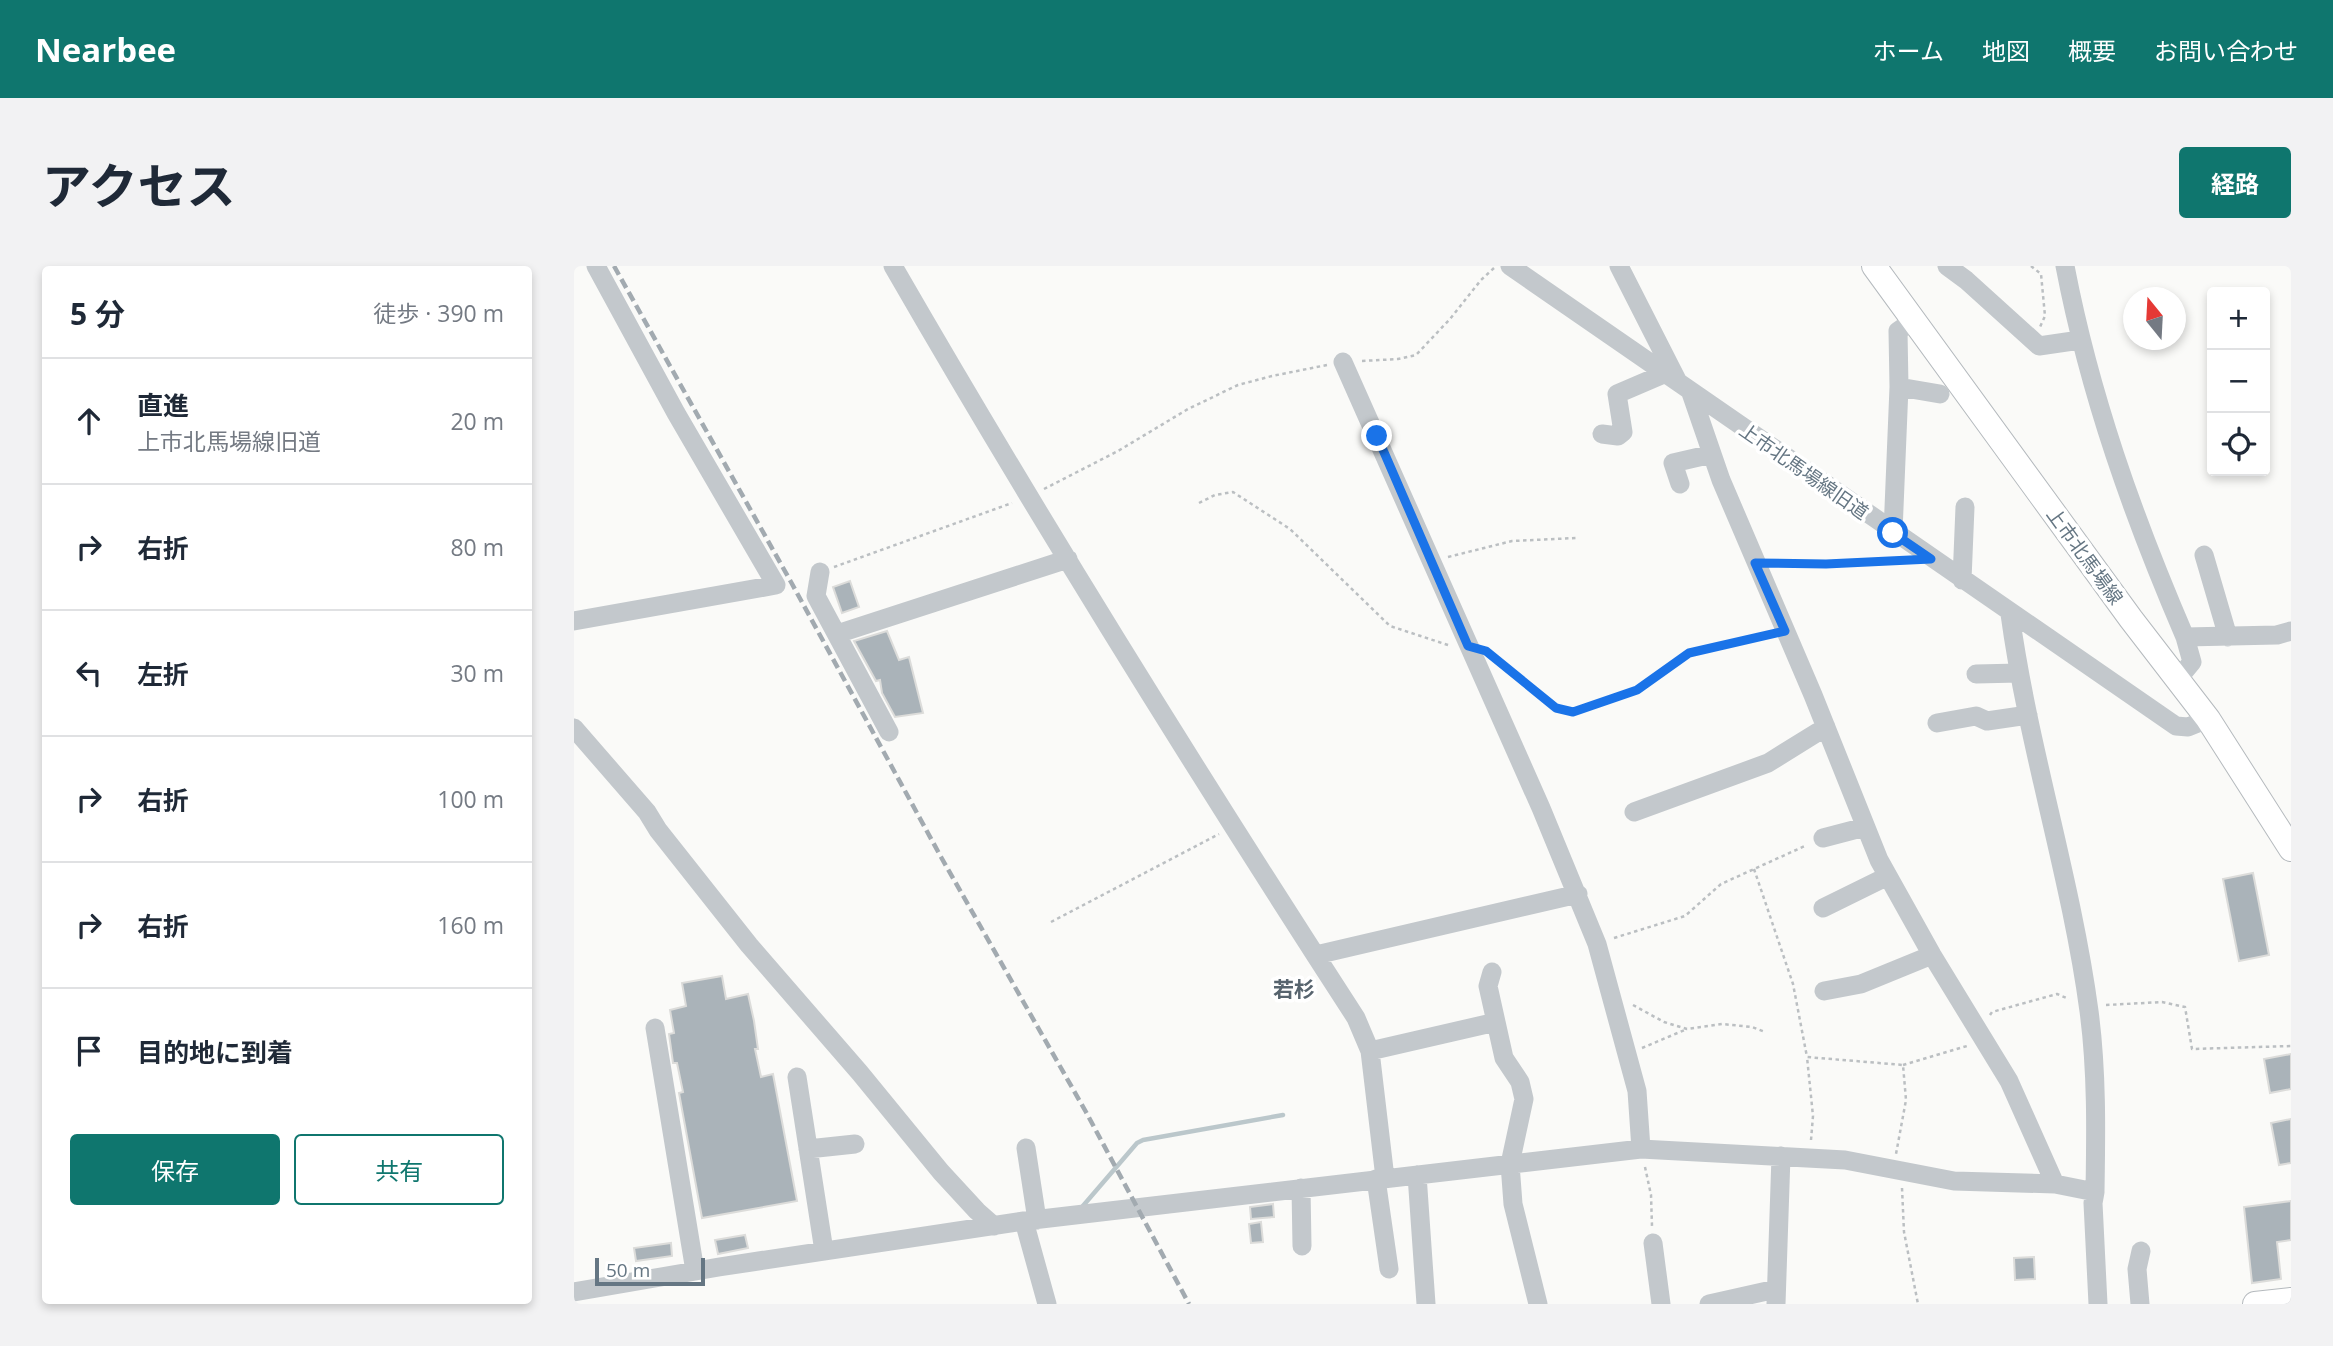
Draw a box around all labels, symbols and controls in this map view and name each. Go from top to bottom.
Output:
text: Nearbee [35,27,176,72]
text: ホーム [1873,34,1944,67]
text: 地図 [1982,34,2030,67]
text: 概要 [2068,34,2116,67]
text: お問い合わせ [2154,34,2298,67]
button: 経路 [2179,147,2291,218]
text: アクセス [42,152,236,218]
north arrow [2123,287,2186,350]
map controls [2207,287,2270,476]
button: + [2207,287,2270,350]
text: 5 分 [70,293,125,334]
text: 徒歩 · 390 m [373,297,504,329]
button: − [2207,350,2270,413]
text: 直進 [137,387,189,423]
icon: ahead [70,402,108,440]
text: 20 m [450,405,504,437]
button: locate [2207,413,2270,476]
street label: 上市北馬場線旧道 [1734,417,1874,525]
route end [1361,420,1392,451]
text: 上市北馬場線旧道 [137,425,321,457]
street label: 上市北馬場線 [2041,502,2129,610]
route start [1877,517,1908,548]
icon: right [70,528,108,566]
text: 右折 [137,530,189,566]
text: 80 m [450,531,504,563]
icon: left [70,654,108,692]
text: 左折 [137,656,189,692]
text: 30 m [450,657,504,689]
icon: right [70,780,108,818]
text: 右折 [137,782,189,818]
text: 100 m [437,783,504,815]
icon: right [70,906,108,944]
text: 右折 [137,908,189,944]
text: 160 m [437,909,504,941]
district label: 若杉 [1273,975,1315,1003]
icon: arrive [70,1032,108,1070]
text: 目的地に到着 [137,1034,293,1070]
button: 保存 [70,1134,280,1205]
button: 共有 [294,1134,504,1205]
scale bar [595,1255,705,1287]
text: 50 m [606,1257,650,1283]

